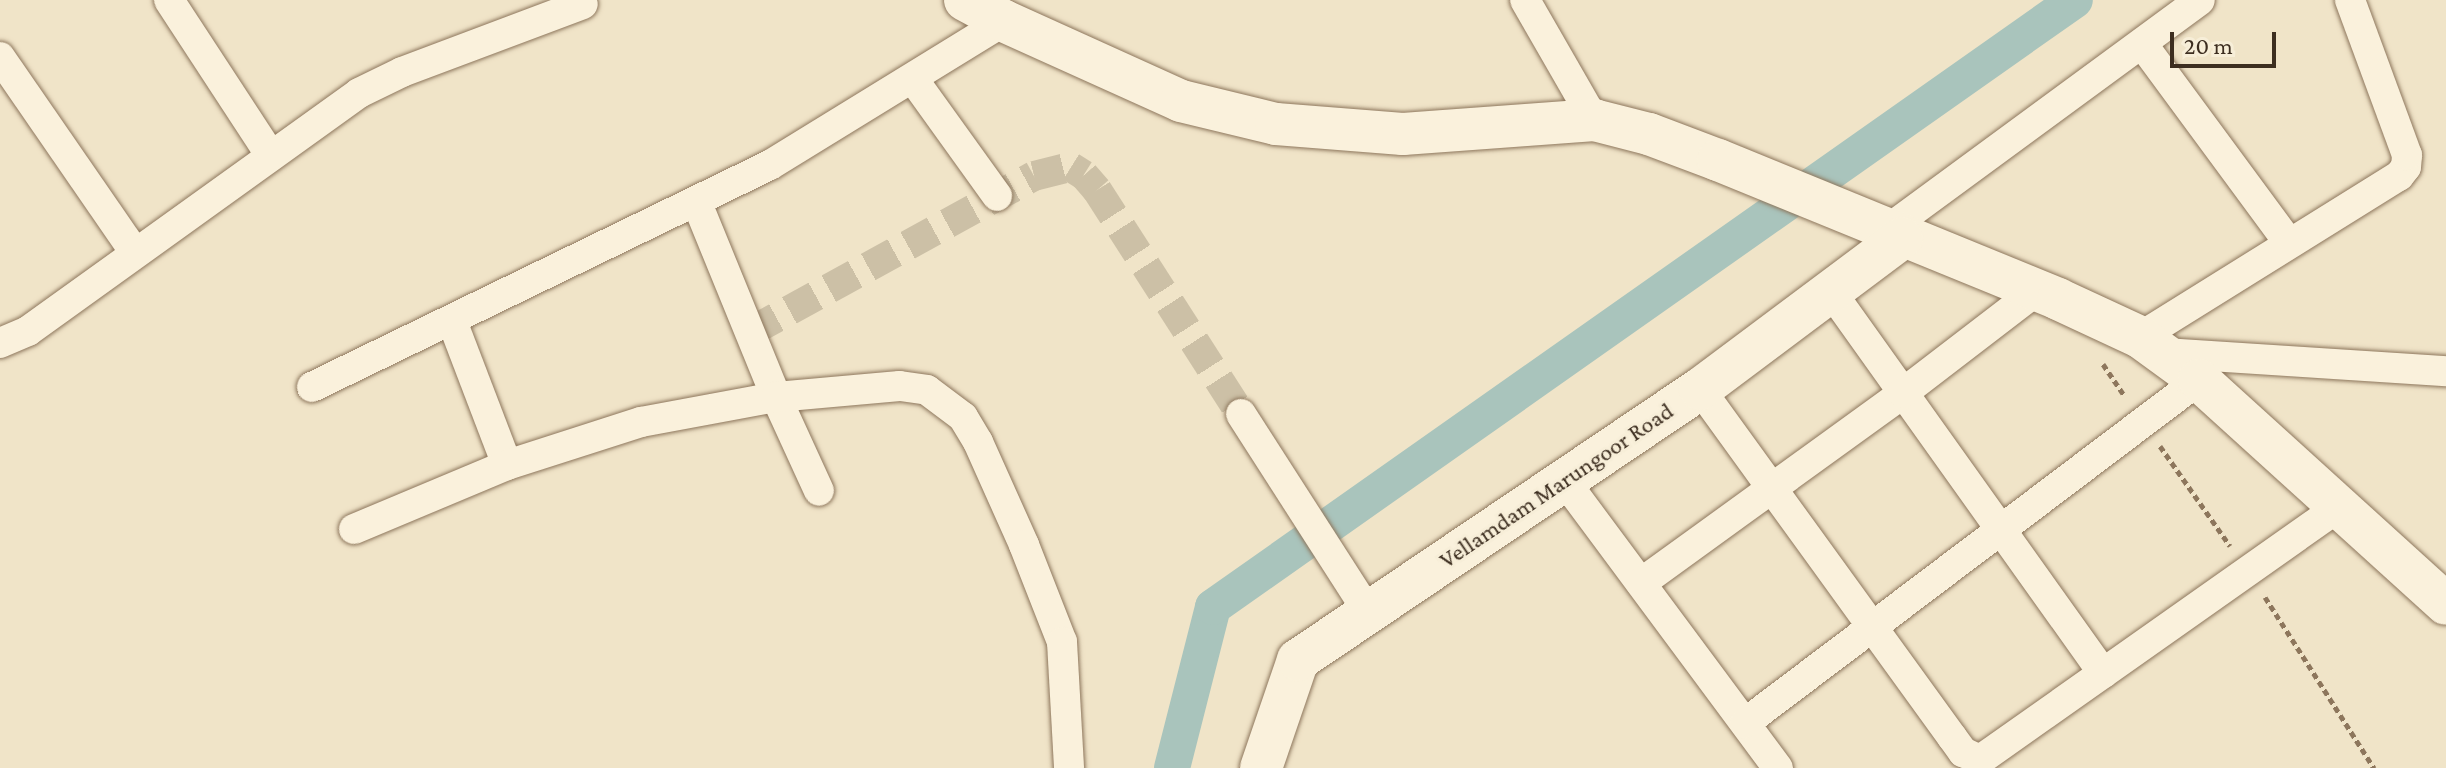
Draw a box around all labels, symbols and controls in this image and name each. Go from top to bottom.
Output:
scale bar [2174,16,2280,66]
text: 20 m [2184,32,2233,59]
street label: Vellamdam Marungoor Road [1434,396,1678,574]

